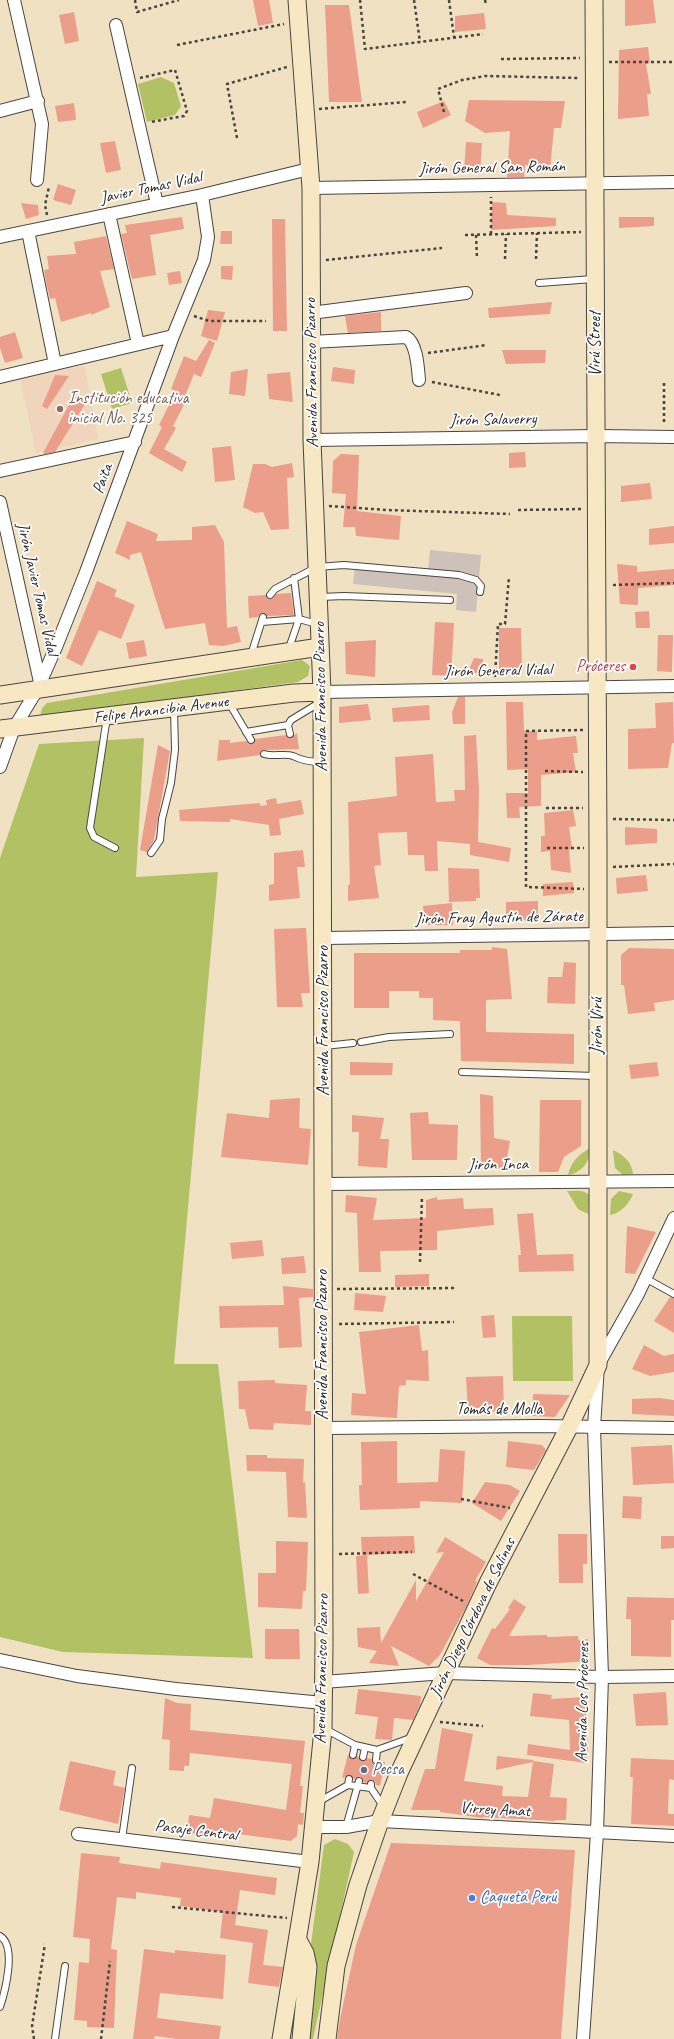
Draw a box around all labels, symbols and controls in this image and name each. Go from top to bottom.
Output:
street label: Jirón General San Román [419,157,565,179]
street label: Javier Tomas Vidal [98,167,204,209]
street label: Avenida Francisco Pizarro [300,298,324,448]
street label: Virú Street [586,311,606,377]
place label: Institución educativa inicial No. 325 [68,389,189,429]
marker: Institución educativa inicial No. 325 [55,404,65,414]
street label: Jirón Salaverry [449,409,537,431]
street label: Paita [88,461,118,497]
street label: Jirón Javier Tomas Vidal [12,521,62,657]
street label: Avenida Francisco Pizarro [309,622,333,772]
place label: Próceres [576,657,625,677]
street label: Jirón General Vidal [444,660,552,682]
marker: Próceres [628,662,638,672]
street label: Felipe Arancibia Avenue [93,692,229,728]
street label: Jirón Fray Agustín de Zárate [415,906,583,930]
street label: Avenida Francisco Pizarro [314,946,334,1096]
street label: Jirón Virú [588,998,608,1054]
street label: Jirón Inca [468,1154,528,1176]
street label: Avenida Francisco Pizarro [313,1270,333,1420]
street label: Tomás de Molla [456,1400,542,1420]
street label: Jirón Diego Córdova de Salinas [425,1535,521,1701]
street label: Avenida Francisco Pizarro [310,1594,334,1744]
street label: Avenida Los Próceres [572,1642,594,1762]
place label: Pecsa [372,1760,404,1780]
marker: Pecsa [359,1765,369,1775]
street label: Virrey Amat [459,1798,531,1822]
street label: Pasaje Central [154,1816,238,1846]
place label: Caquetá Perú [480,1888,556,1908]
marker: Caquetá Perú [467,1893,477,1903]

